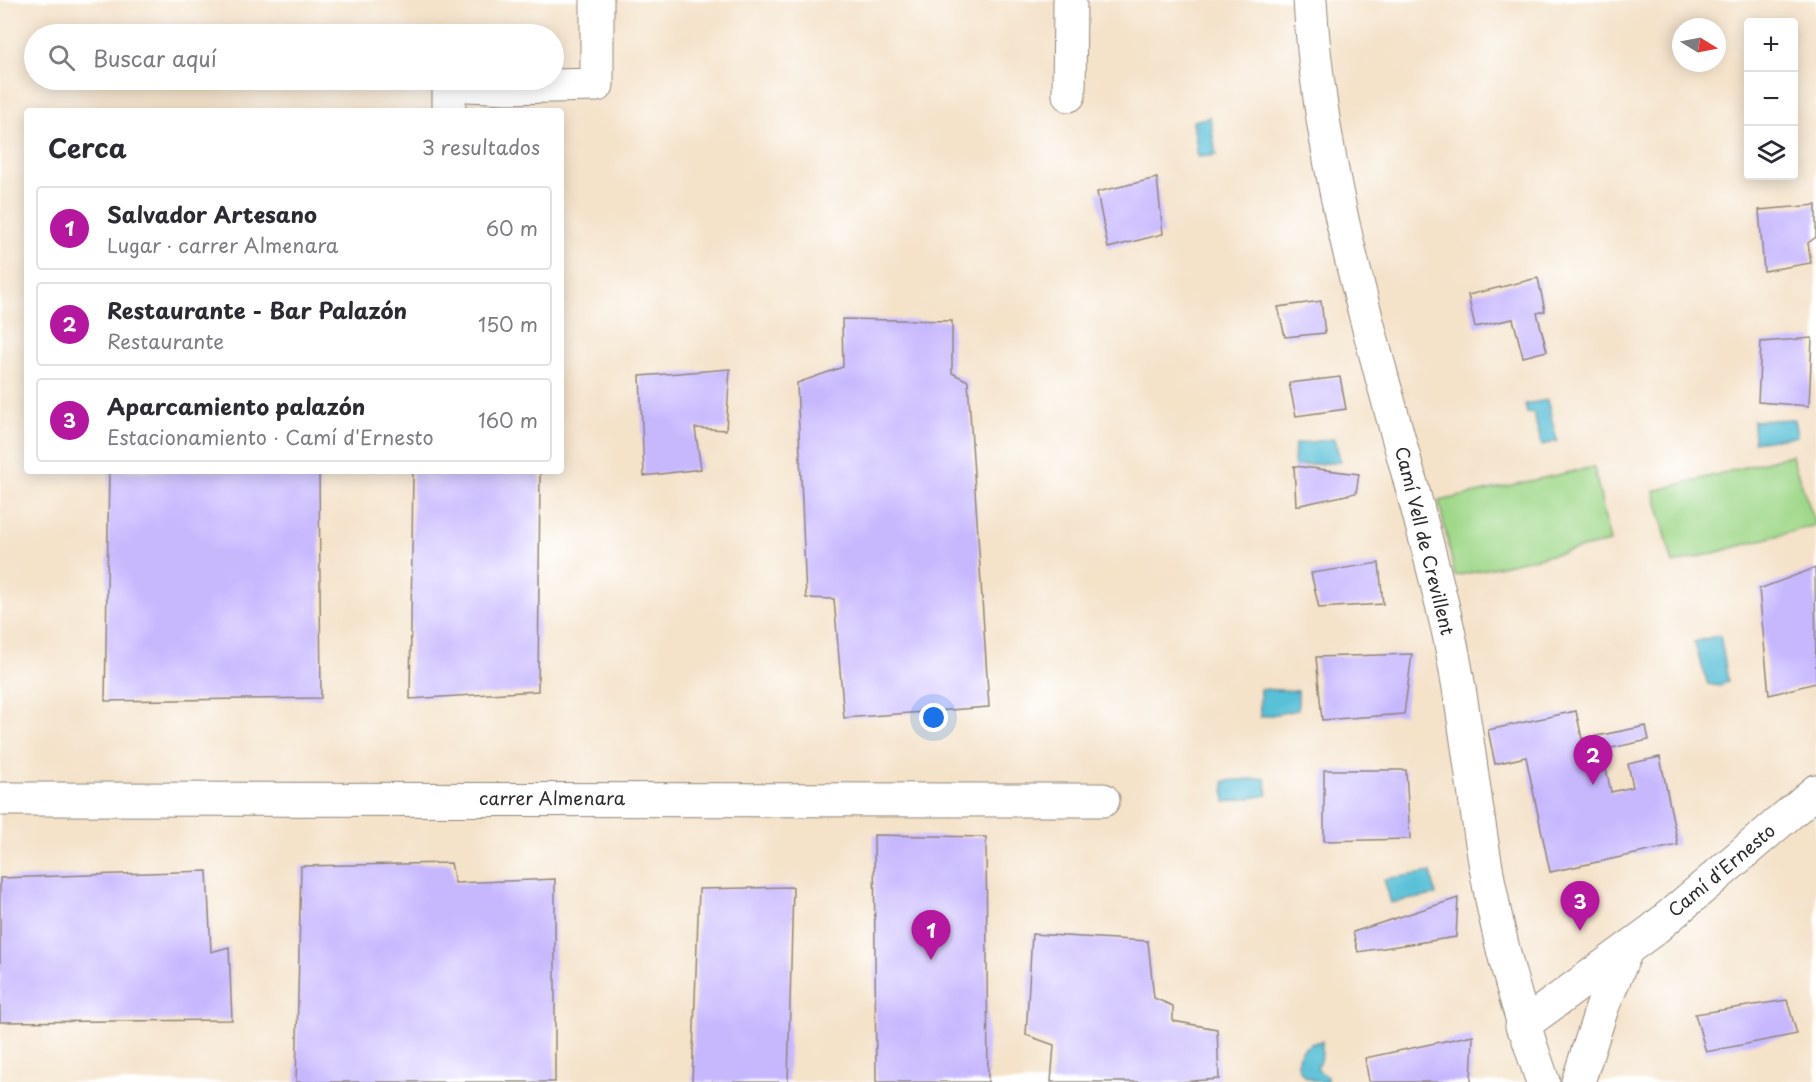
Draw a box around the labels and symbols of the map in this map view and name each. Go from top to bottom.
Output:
north arrow [1672,18,1726,72]
street label: Camí Vell de Crevillent [1389,443,1462,638]
your location [919,703,948,732]
pin: 2 [1574,736,1612,785]
street label: carrer Almenara [479,784,626,811]
street label: Camí d'Ernesto [1662,817,1781,923]
pin: 3 [1560,882,1600,931]
pin: 1 [912,910,950,960]

